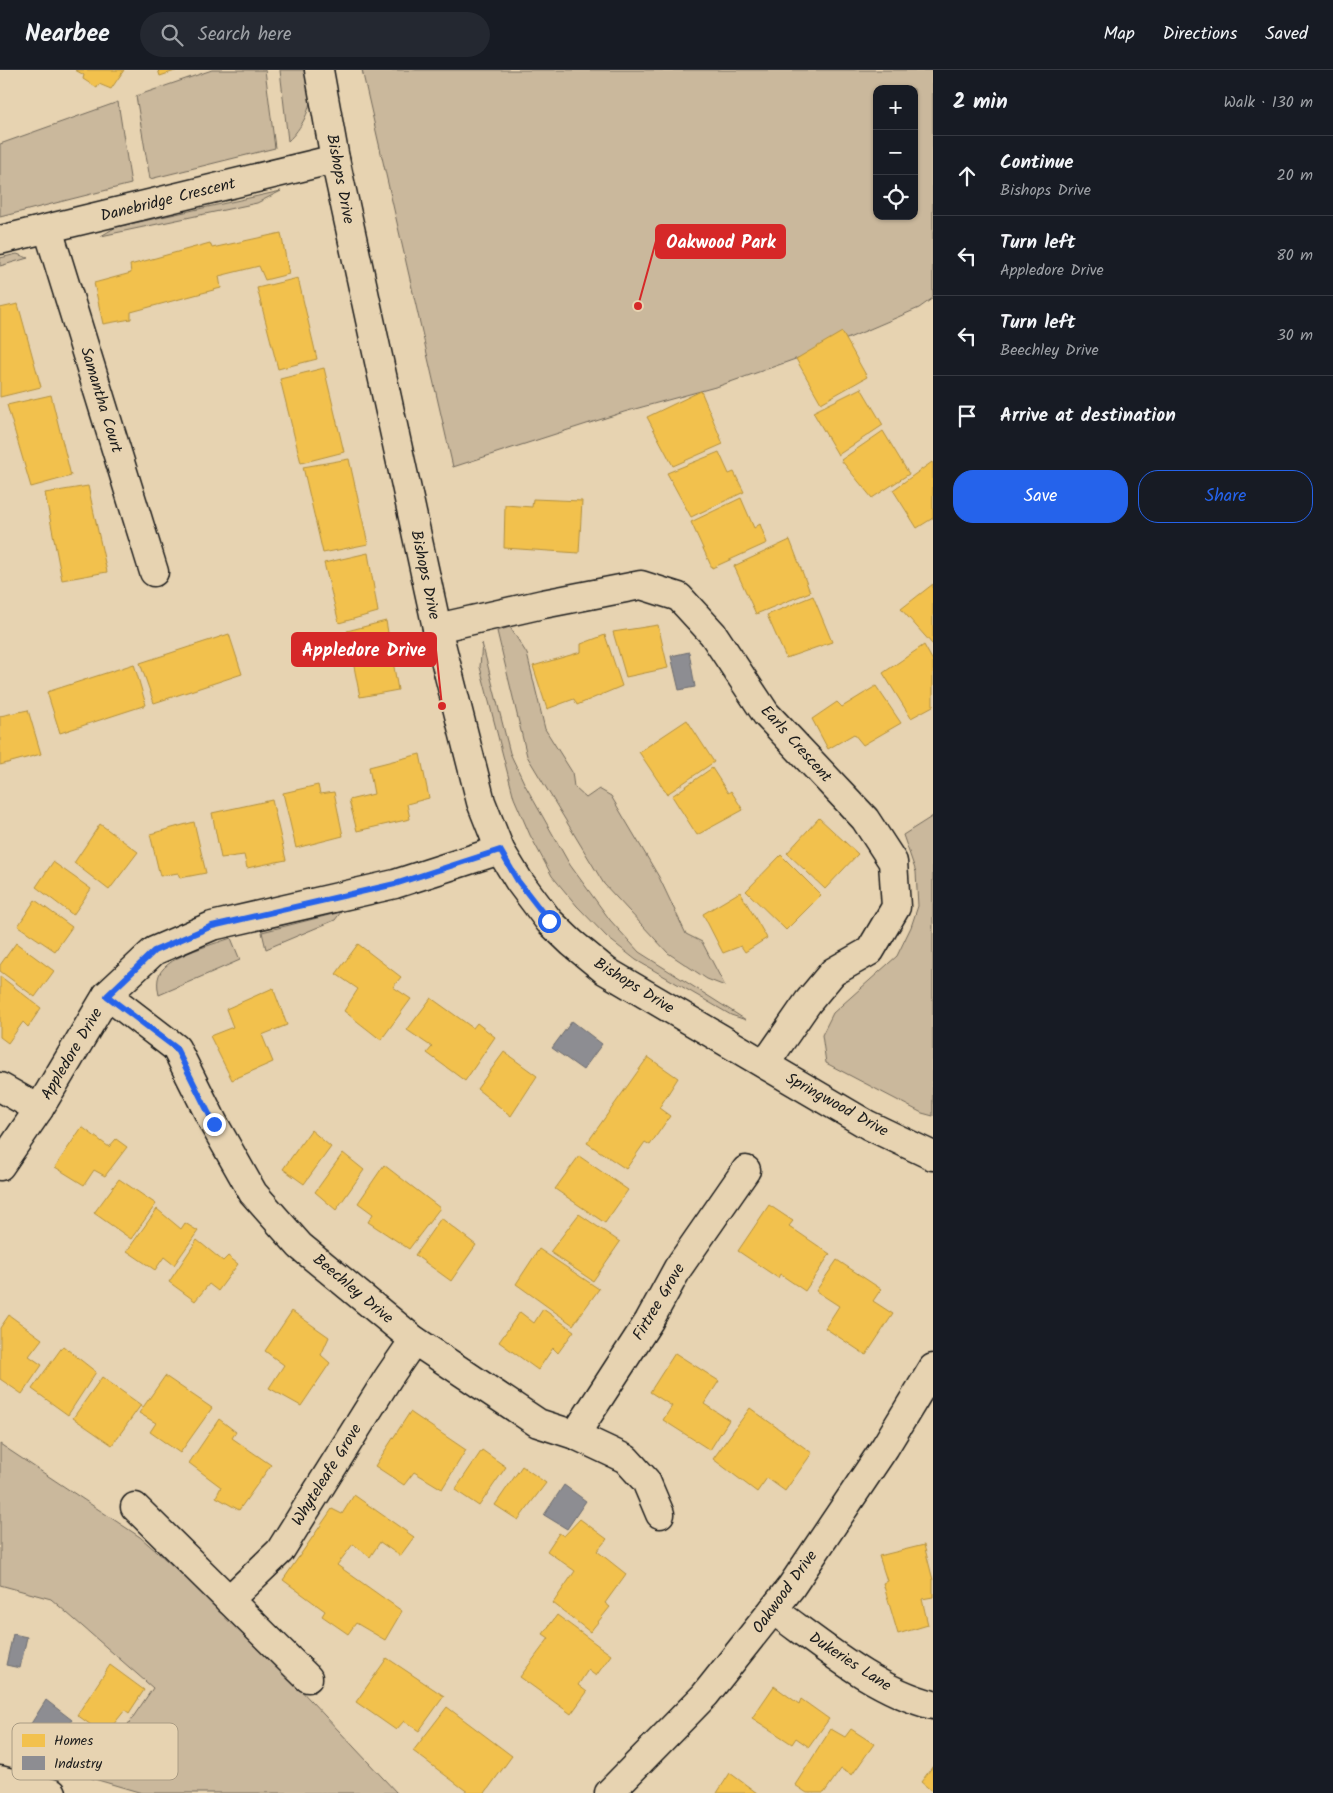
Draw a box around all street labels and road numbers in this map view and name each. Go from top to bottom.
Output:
street label: Bishops Drive [319,132,361,226]
street label: Danebridge Crescent [98,171,239,229]
street label: Samantha Court [73,344,129,457]
street label: Bishops Drive [403,528,447,622]
street label: Earls Crescent [754,700,838,789]
street label: Bishops Drive [589,951,679,1021]
street label: Appledore Drive [35,1003,109,1105]
street label: Springwood Drive [781,1066,893,1144]
street label: Beechley Drive [307,1248,399,1330]
street label: Firtree Grove [626,1259,692,1345]
street label: Whyteleafe Grove [286,1419,368,1531]
street label: Oakwood Drive [746,1545,824,1639]
street label: Dukeries Lane [804,1626,896,1698]

